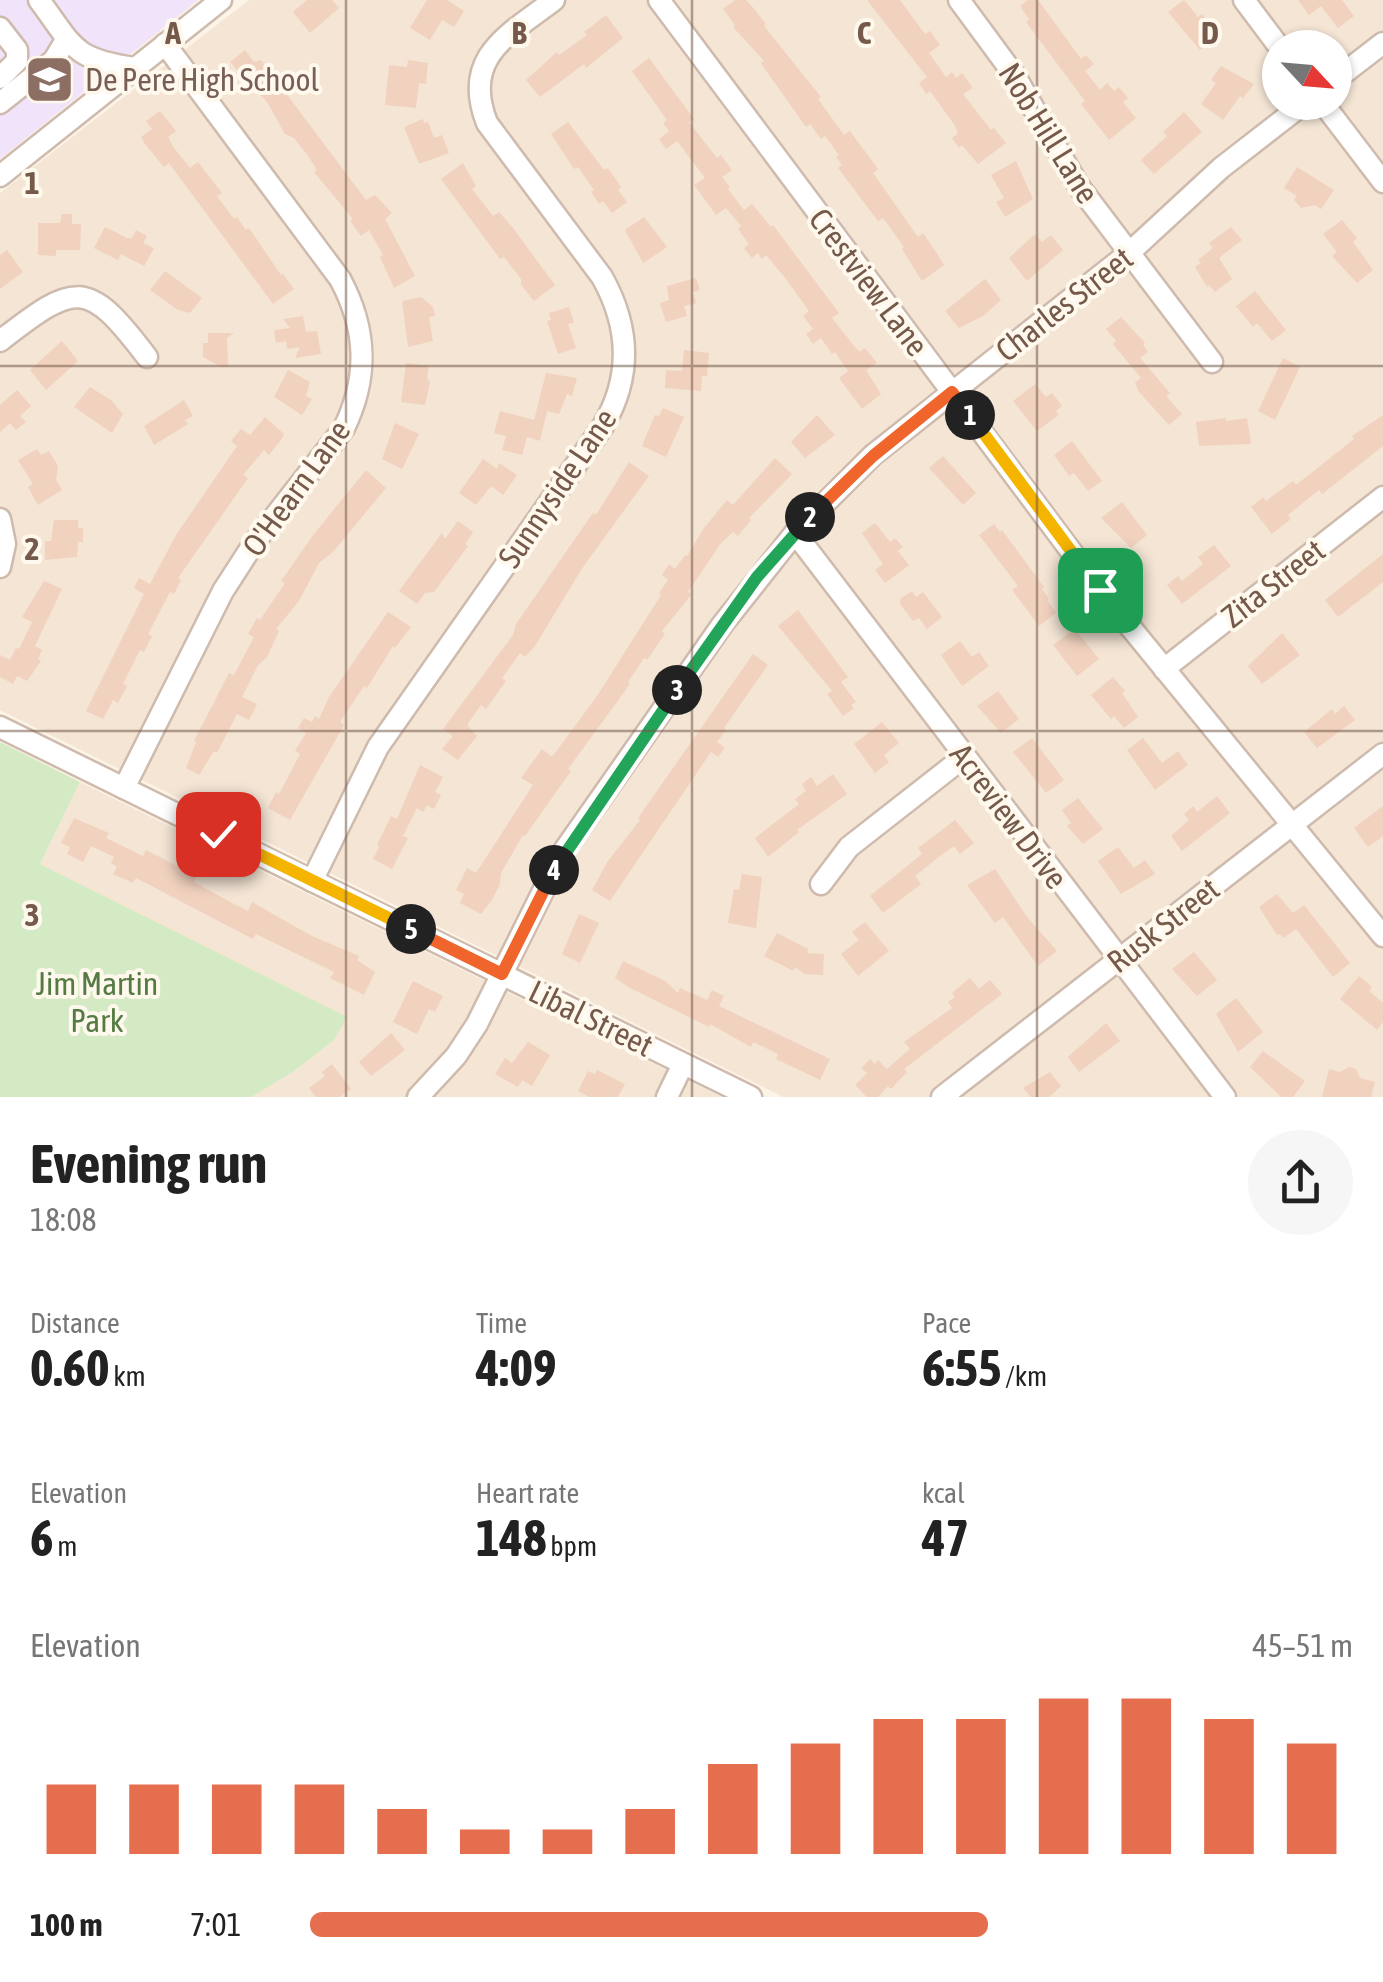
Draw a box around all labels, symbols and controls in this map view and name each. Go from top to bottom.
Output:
text: A [164,14,181,51]
text: B [511,14,527,51]
text: C [857,14,872,51]
text: D [1201,14,1219,51]
north arrow [1262,30,1352,120]
map controls [1262,30,1352,120]
school or university icon: De Pere High School [24,53,76,105]
street label: Nob Hill Lane [991,56,1107,210]
place label: De Pere High School [85,61,320,98]
text: 1 [24,164,40,201]
street label: Crestview Lane [802,201,936,363]
street label: Charles Street [988,239,1140,369]
pin: 1 [945,390,995,440]
text: 1 [963,399,977,431]
street label: Sunnyside Lane [490,402,624,574]
street label: O'Hearn Lane [234,413,358,563]
pin: 2 [785,492,835,542]
text: 2 [803,501,817,533]
text: 2 [24,530,40,567]
street label: Zita Street [1214,531,1332,635]
pin [1058,548,1143,633]
icon: arrive [1073,563,1128,618]
pin: 3 [652,665,702,715]
text: 3 [670,674,684,706]
street label: Acreview Drive [943,736,1075,896]
pin [176,792,261,877]
icon: check [191,807,246,862]
pin: 4 [529,845,579,895]
text: 4 [547,854,561,886]
street label: Rusk Street [1100,870,1226,980]
text: 3 [24,896,40,933]
pin: 5 [386,904,436,954]
text: 5 [404,913,418,945]
park label: Jim Martin Park [36,965,158,1039]
street label: Libal Street [523,972,659,1064]
button: share [1248,1130,1353,1235]
text: Evening run [30,1132,267,1195]
text: 18:08 [30,1201,97,1238]
text: Distance [30,1307,120,1339]
text: Time [476,1307,527,1339]
text: Pace [922,1307,971,1339]
text: 0.60 [30,1339,109,1397]
text: 4:09 [476,1339,556,1397]
text: 6:55 [922,1339,1001,1397]
text: km [109,1360,146,1392]
text: /km [1001,1360,1047,1392]
text: Elevation [30,1477,127,1509]
text: Heart rate [476,1477,579,1509]
text: kcal [922,1477,965,1509]
text: 6 [30,1509,54,1567]
text: 148 [476,1509,547,1567]
text: 47 [922,1509,969,1567]
text: m [54,1530,78,1562]
text: bpm [547,1530,597,1562]
text: Elevation [30,1627,141,1664]
text: 45–51 m [1253,1627,1353,1664]
text: 100 m [30,1906,103,1943]
text: 7:01 [190,1906,241,1943]

